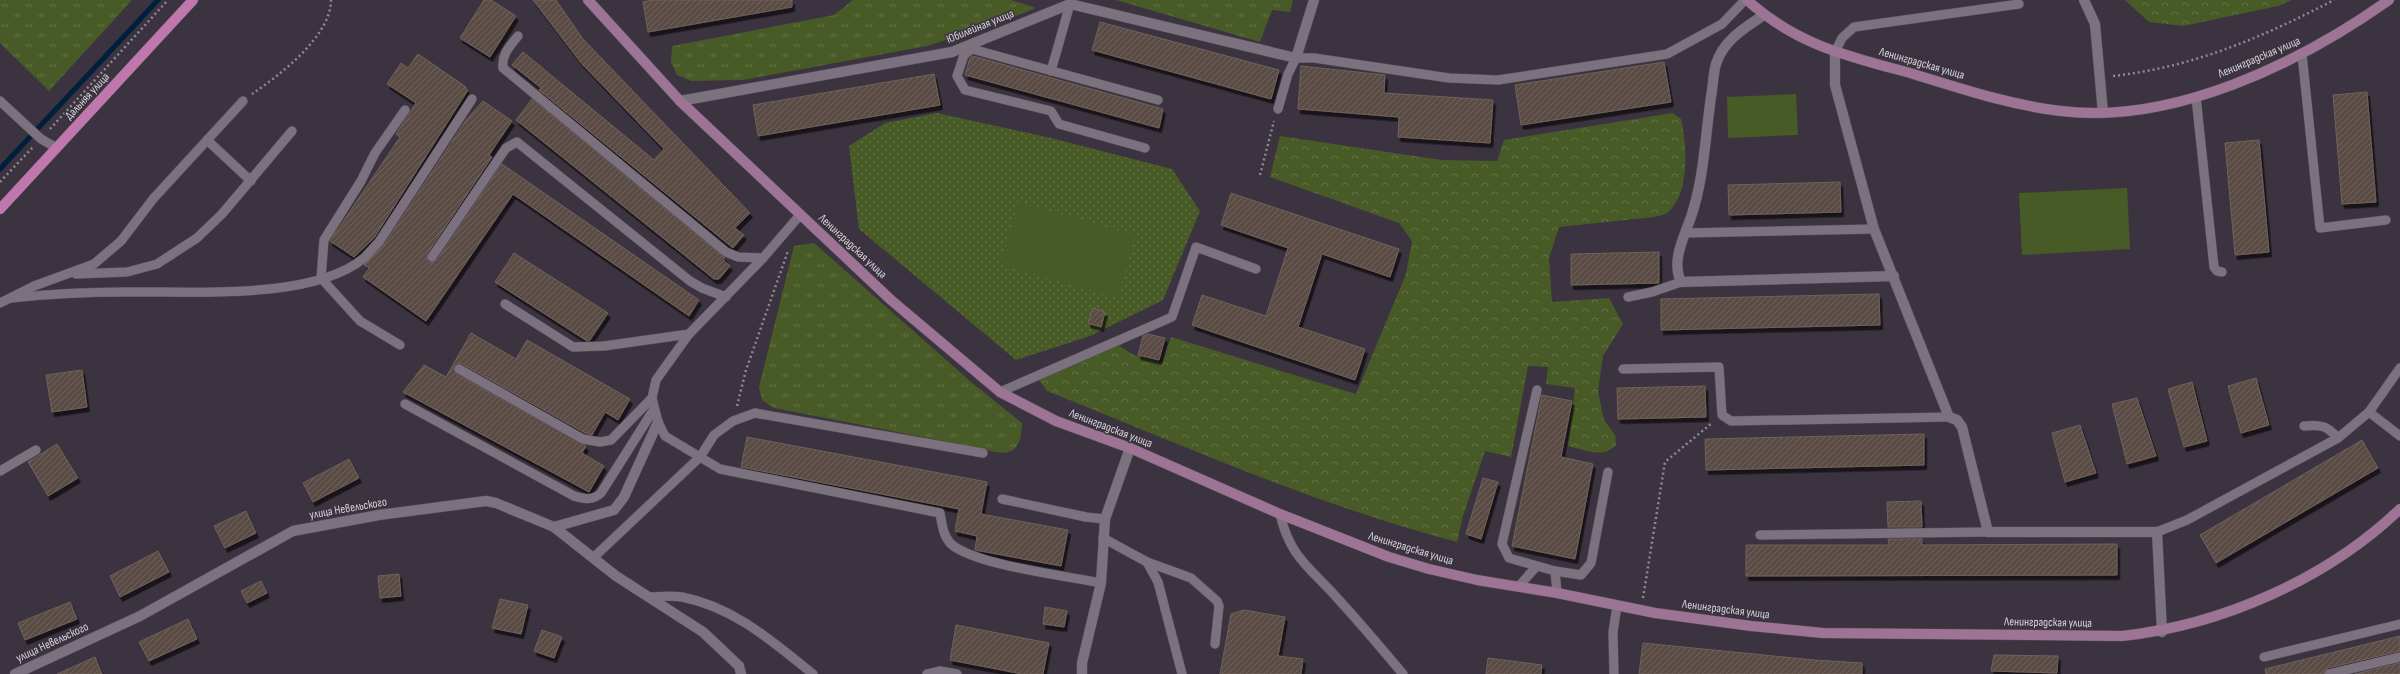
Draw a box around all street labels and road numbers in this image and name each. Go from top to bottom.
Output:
street label: Юбилейная улица [944,6,1017,47]
street label: Ленинградская улица [2215,33,2303,82]
street label: Ленинградская улица [1877,44,1967,83]
street label: Дальняя улица [62,69,113,123]
street label: Ленинградская улица [815,210,890,282]
street label: Ленинградская улица [1066,405,1155,451]
street label: улица Невельского [308,494,388,523]
street label: Ленинградская улица [1366,528,1455,569]
street label: Ленинградская улица [1680,597,1771,622]
street label: Ленинградская улица [2003,614,2092,631]
street label: улица Невельского [14,619,91,666]

